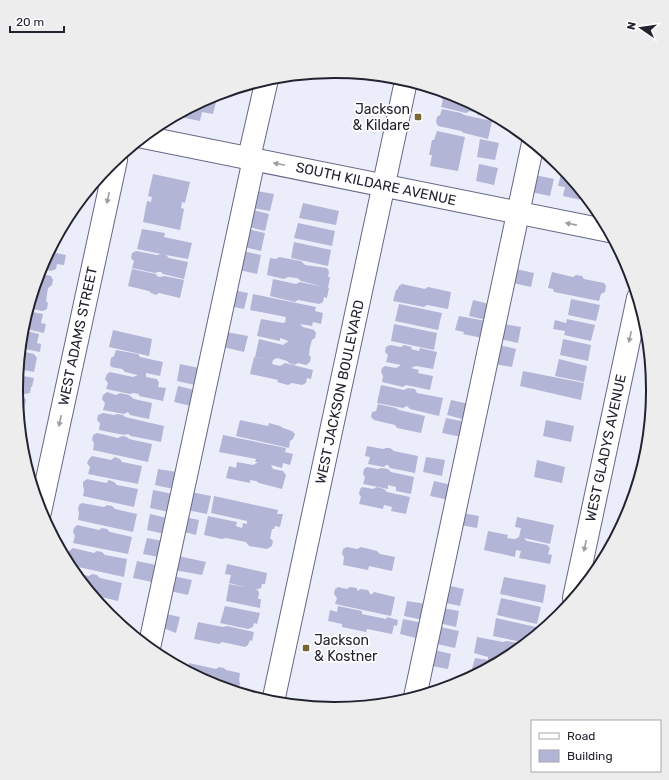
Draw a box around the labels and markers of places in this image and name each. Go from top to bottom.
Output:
place label: Jackson & Kildare [353,101,410,134]
marker: Jackson & Kildare [413,112,423,122]
place label: Jackson & Kostner [314,632,378,665]
marker: Jackson & Kostner [301,643,311,653]

